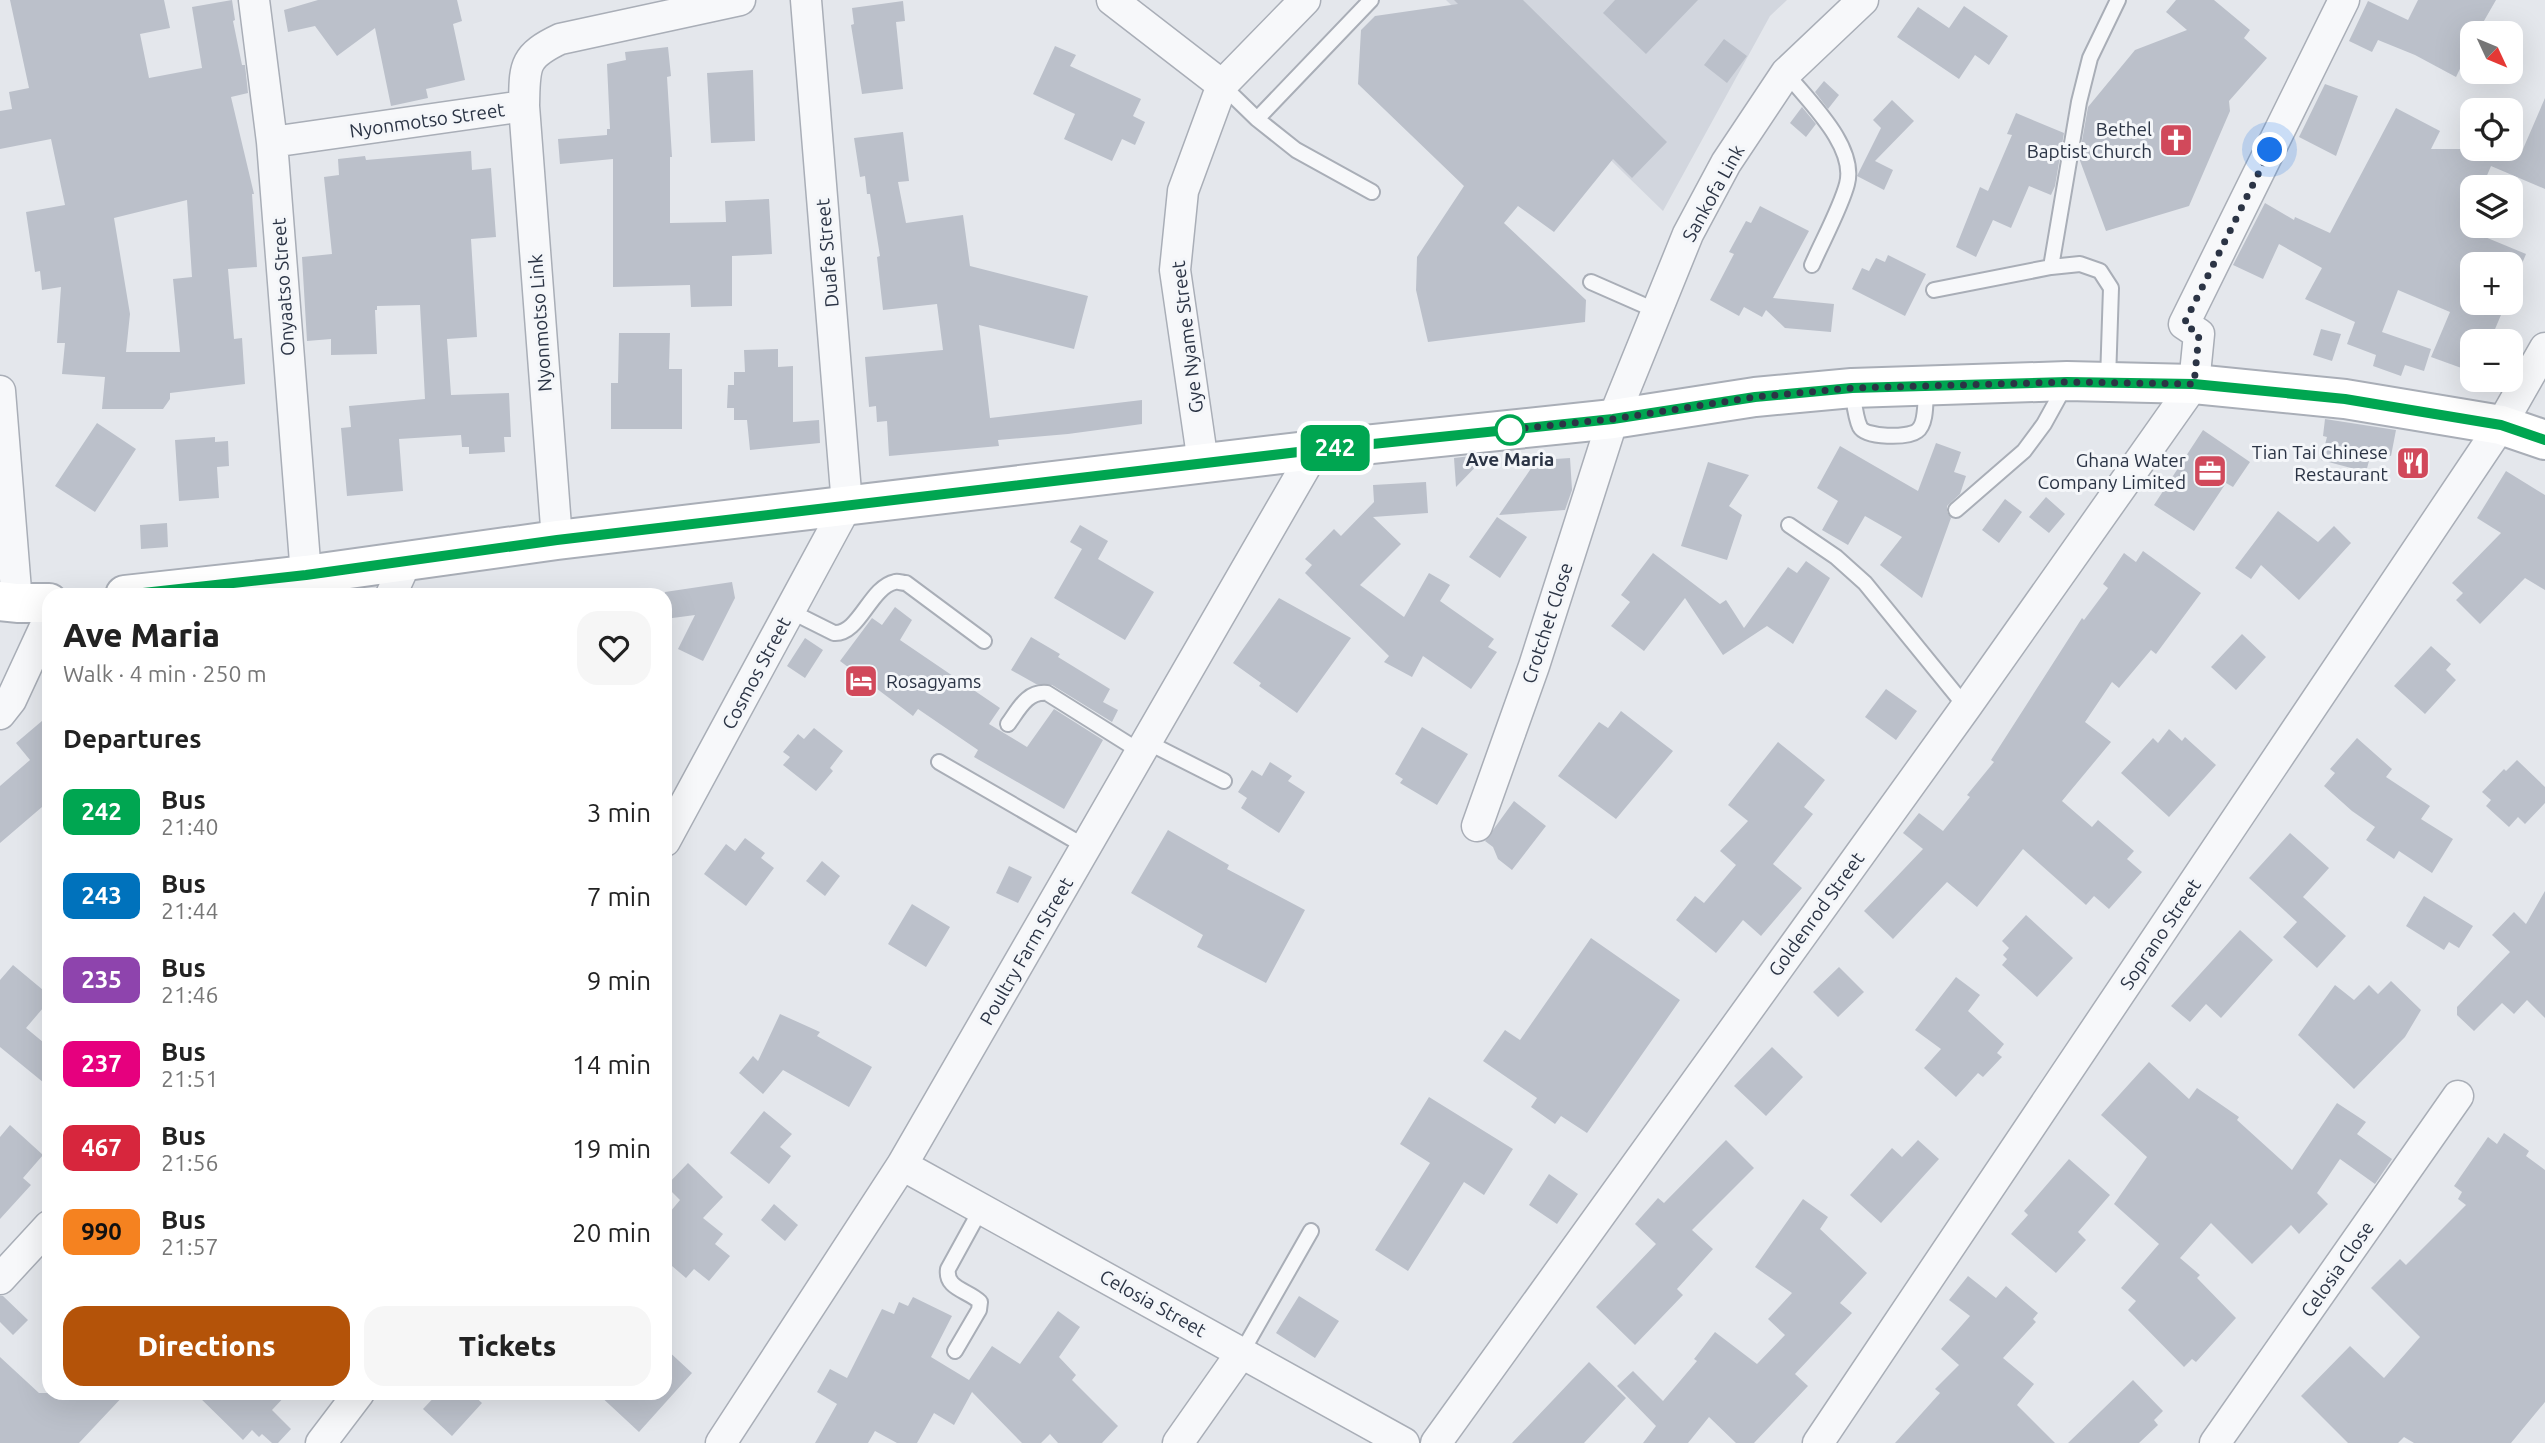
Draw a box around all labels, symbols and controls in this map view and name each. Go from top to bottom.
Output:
north arrow [2460,21,2524,84]
map controls [2460,21,2523,392]
street label: Nyonmotso Street [348,98,506,142]
button: locate [2460,98,2523,161]
place label: Bethel Baptist Church [2027,118,2152,162]
church icon: Bethel Baptist Church [2157,121,2195,159]
your location [2252,132,2287,167]
street label: Sankofa Link [1677,141,1749,245]
button: layers [2460,175,2523,238]
street label: Duafe Street [811,197,843,308]
street label: Onyaatso Street [267,217,299,357]
button: + [2460,252,2523,315]
street label: Nyonmotso Link [524,253,556,393]
street label: Gye Nyame Street [1167,259,1207,414]
button: − [2460,329,2523,392]
marker: Ave Maria [1495,415,1525,445]
line badge: 242 [1295,425,1375,471]
text: 242 [1315,434,1355,461]
place label: Tian Tai Chinese Restaurant [2252,441,2389,485]
restaurant icon: Tian Tai Chinese Restaurant [2394,444,2432,482]
place label: Ave Maria [1466,448,1554,470]
place label: Ghana Water Company Limited [2037,449,2186,493]
office icon: Ghana Water Company Limited [2191,452,2229,490]
street label: Crotchet Close [1517,560,1577,686]
button: heart [577,611,651,685]
street label: Cosmos Street [717,613,795,733]
text: Ave Maria [63,616,220,653]
text: Walk · 4 min · 250 m [63,661,267,686]
hotel icon: Rosagyams [842,662,880,700]
place label: Rosagyams [886,670,981,692]
text: Departures [63,724,201,753]
text: Bus [161,785,206,814]
text: 242 [81,798,122,825]
text: 3 min [587,798,651,827]
text: 21:40 [161,814,219,839]
street label: Goldenrod Street [1764,847,1869,980]
text: Bus [161,869,206,898]
street label: Poultry Farm Street [975,873,1077,1029]
street label: Soprano Street [2115,874,2205,993]
text: 243 [81,882,122,909]
text: 7 min [587,882,651,911]
text: 21:44 [161,898,219,923]
text: Bus [161,953,206,982]
text: 235 [81,966,122,993]
text: 9 min [587,966,651,995]
text: 21:46 [161,982,219,1007]
text: Bus [161,1037,206,1066]
text: 237 [81,1050,122,1077]
text: 14 min [572,1050,651,1079]
text: 21:51 [161,1066,219,1091]
text: Bus [161,1121,206,1150]
text: 467 [81,1134,122,1161]
text: 19 min [572,1134,651,1163]
text: 21:56 [161,1150,219,1175]
text: Bus [161,1205,206,1234]
street label: Celosia Close [2296,1217,2378,1321]
text: 990 [81,1218,122,1245]
text: 20 min [572,1218,651,1247]
text: 21:57 [161,1234,219,1259]
street label: Celosia Street [1096,1265,1210,1342]
button: Directions [63,1306,350,1386]
button: Tickets [364,1306,651,1386]

